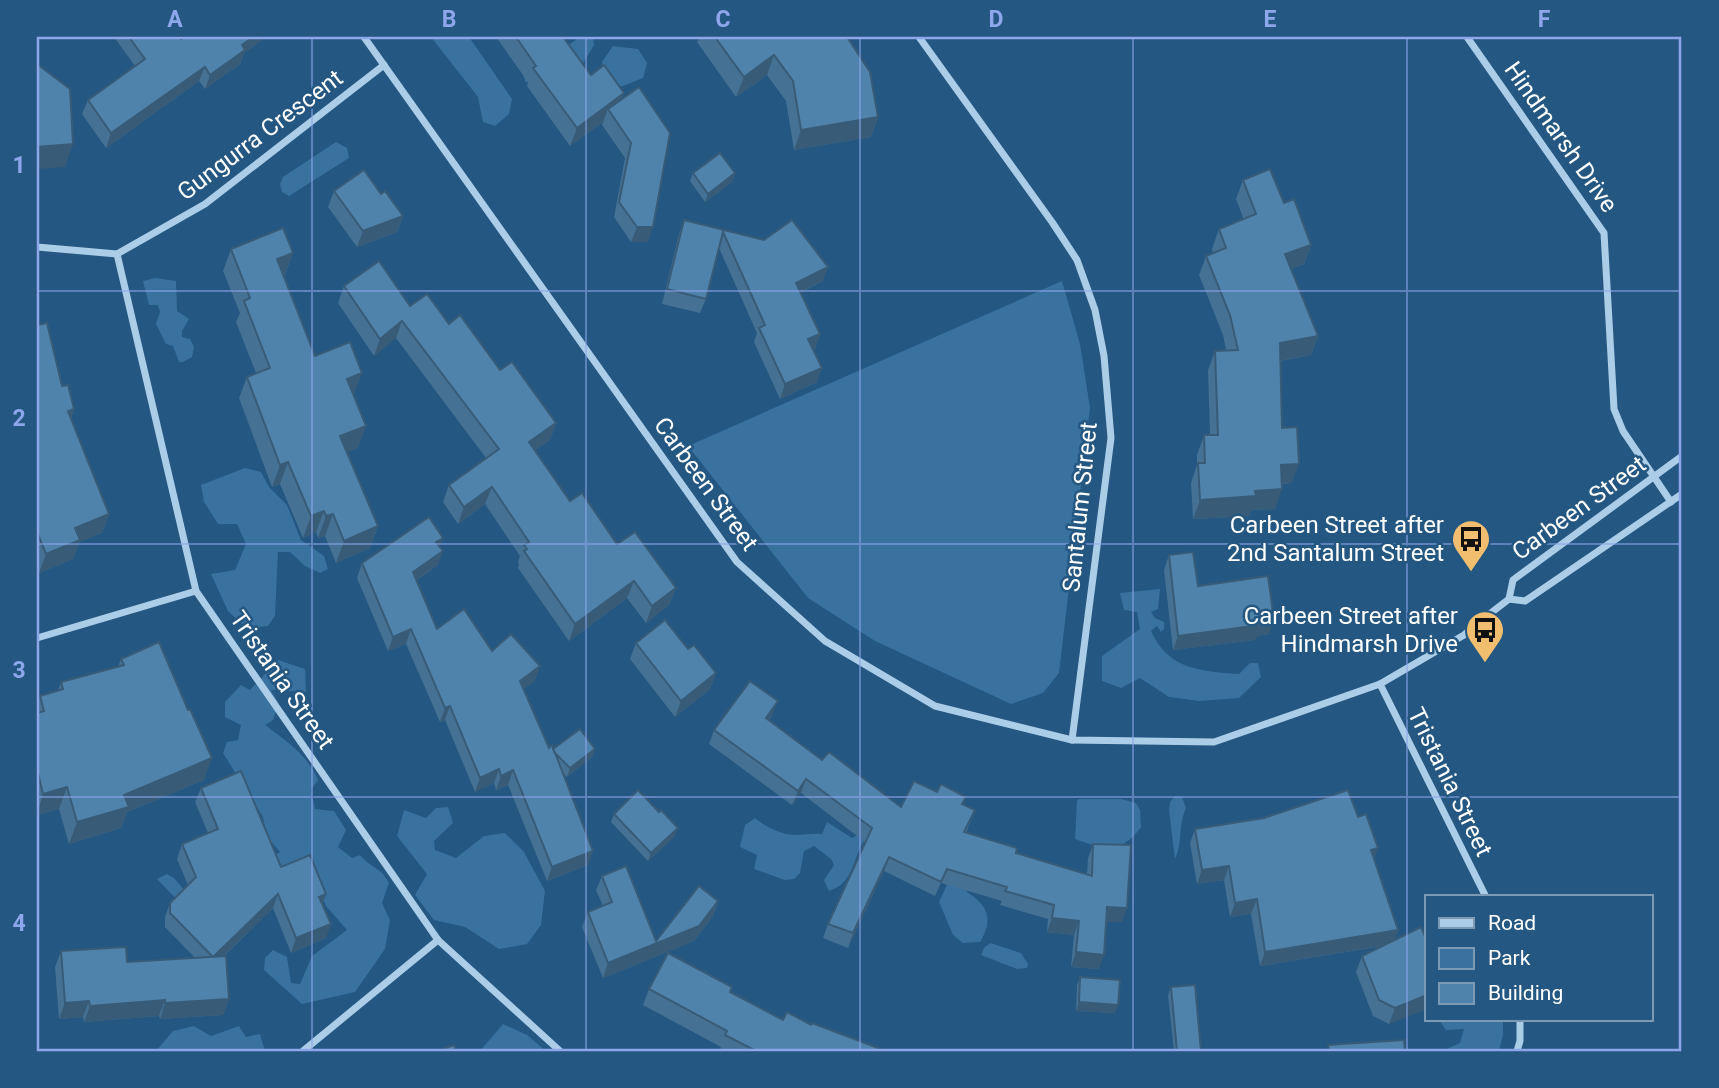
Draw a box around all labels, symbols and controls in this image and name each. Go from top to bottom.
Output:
text: A [167,6,183,33]
text: B [442,6,456,33]
text: C [715,6,731,33]
text: D [989,6,1003,33]
text: E [1264,6,1277,33]
text: F [1538,6,1551,33]
street label: Hindmarsh Drive [1499,56,1623,218]
street label: Gungurra Crescent [172,64,348,206]
text: 1 [12,152,26,179]
text: 2 [12,405,26,432]
street label: Carbeen Street [648,412,764,556]
street label: Santalum Street [1057,420,1103,593]
street label: Carbeen Street [1507,450,1651,566]
place label: Carbeen Street after 2nd Santalum Street [1227,511,1444,567]
bus stop icon: Carbeen Street after 2nd Santalum Street [1450,518,1492,573]
place label: Carbeen Street after Hindmarsh Drive [1244,602,1458,658]
street label: Tristania Street [224,606,340,755]
bus stop icon: Carbeen Street after Hindmarsh Drive [1464,609,1506,664]
text: 3 [12,657,26,684]
street label: Tristania Street [1402,703,1498,861]
legend [1425,895,1652,1021]
text: 4 [12,910,26,937]
text: Road [1488,911,1536,935]
text: Park [1488,946,1531,970]
text: Building [1488,981,1563,1005]

